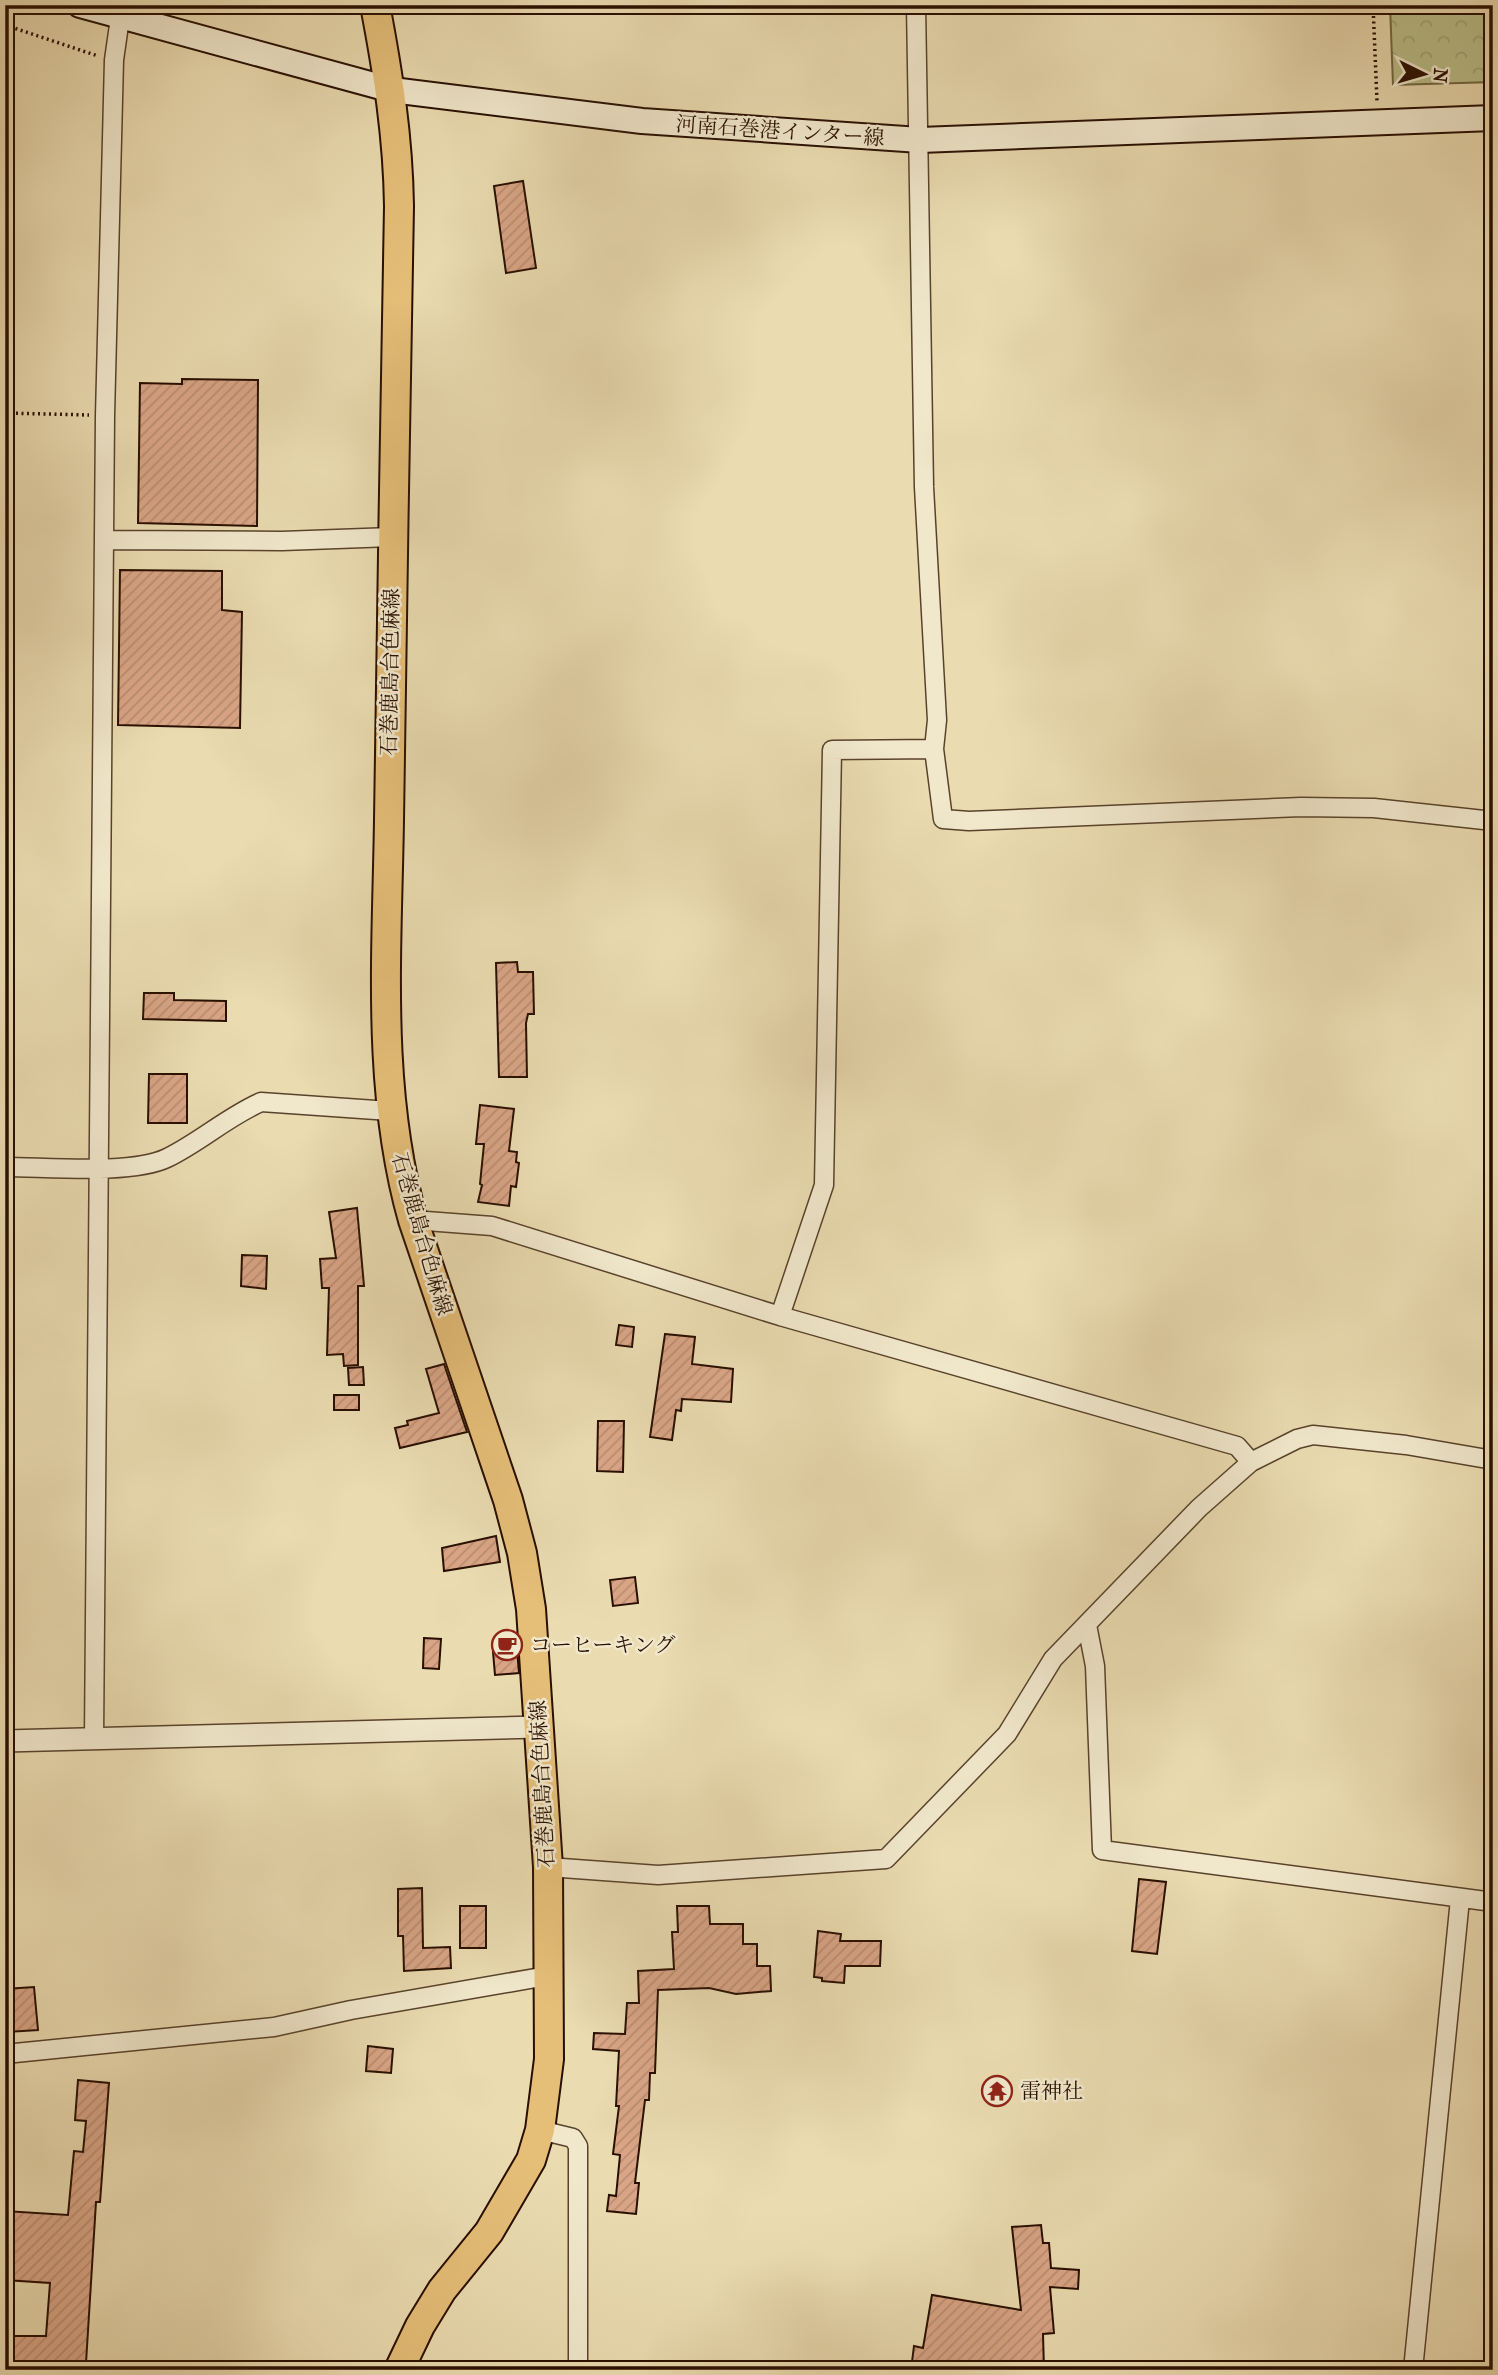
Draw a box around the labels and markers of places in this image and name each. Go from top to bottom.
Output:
cafe icon: コーヒーキング [490,1628,524,1662]
place label: コーヒーキング [530,1633,676,1657]
temple icon: 雷神社 [980,2074,1014,2108]
place label: 雷神社 [1020,2079,1083,2103]

